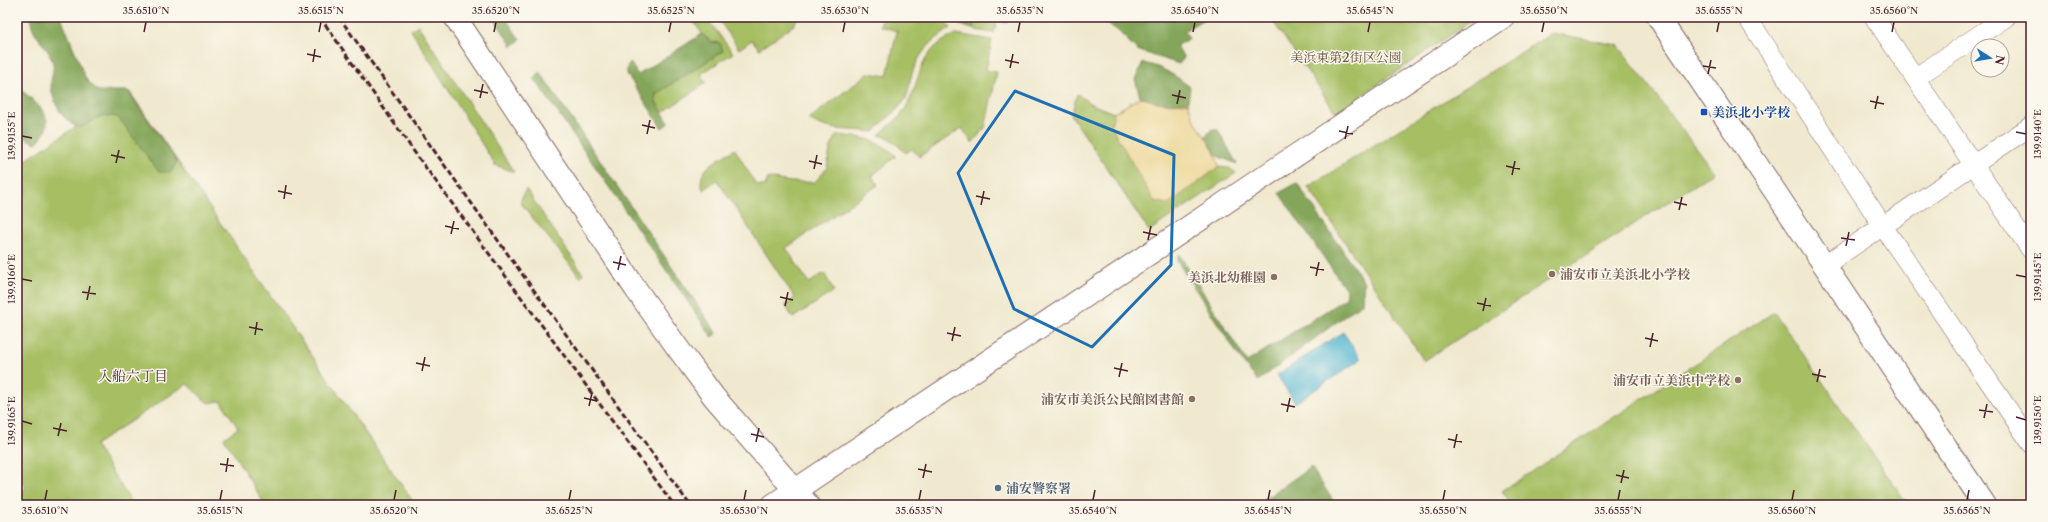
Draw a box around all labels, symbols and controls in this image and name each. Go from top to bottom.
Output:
text: 35.6510°N [123,4,169,17]
text: 35.6515°N [298,4,344,17]
text: 35.6520°N [472,4,520,17]
text: 35.6525°N [647,4,695,17]
text: 35.6530°N [821,4,869,17]
text: 35.6535°N [996,4,1044,17]
text: 35.6540°N [1171,4,1219,17]
text: 35.6545°N [1346,4,1394,17]
text: 35.6550°N [1520,4,1568,17]
text: 35.6555°N [1695,4,1743,17]
text: 35.6560°N [1870,4,1918,17]
north arrow [1970,38,2010,78]
park label: 美浜東第2街区公園 [1290,49,1402,65]
text: N [1992,54,2008,67]
place label: 美浜北小学校 [1712,104,1791,120]
marker: 美浜北小学校 [1699,107,1709,117]
text: 139.9140°E [2031,109,2044,159]
text: 139.9155°E [5,112,18,160]
text: 139.9145°E [2031,252,2044,301]
text: 139.9160°E [5,254,18,304]
place label: 浦安市立美浜北小学校 [1560,266,1691,282]
place label: 美浜北幼稚園 [1188,269,1266,285]
marker: 浦安市立美浜北小学校 [1547,269,1557,279]
marker: 美浜北幼稚園 [1269,272,1279,282]
district label: 入船六丁目 [98,367,168,385]
place label: 浦安市立美浜中学校 [1613,372,1731,388]
marker: 浦安市立美浜中学校 [1733,375,1743,385]
place label: 浦安市美浜公民館図書館 [1041,391,1184,407]
marker: 浦安市美浜公民館図書館 [1187,394,1197,404]
text: 139.9150°E [2031,395,2044,445]
text: 139.9165°E [5,396,18,446]
place label: 浦安警察署 [1006,480,1071,496]
marker: 浦安警察署 [993,483,1003,493]
text: 35.6510°N [22,504,68,517]
text: 35.6515°N [197,504,243,517]
text: 35.6520°N [370,504,418,517]
text: 35.6525°N [545,504,593,517]
text: 35.6530°N [720,504,768,517]
text: 35.6535°N [895,504,943,517]
text: 35.6540°N [1069,504,1117,517]
text: 35.6545°N [1244,504,1292,517]
text: 35.6550°N [1419,504,1467,517]
text: 35.6555°N [1594,504,1642,517]
text: 35.6560°N [1768,504,1816,517]
text: 35.6565°N [1943,504,1991,517]

